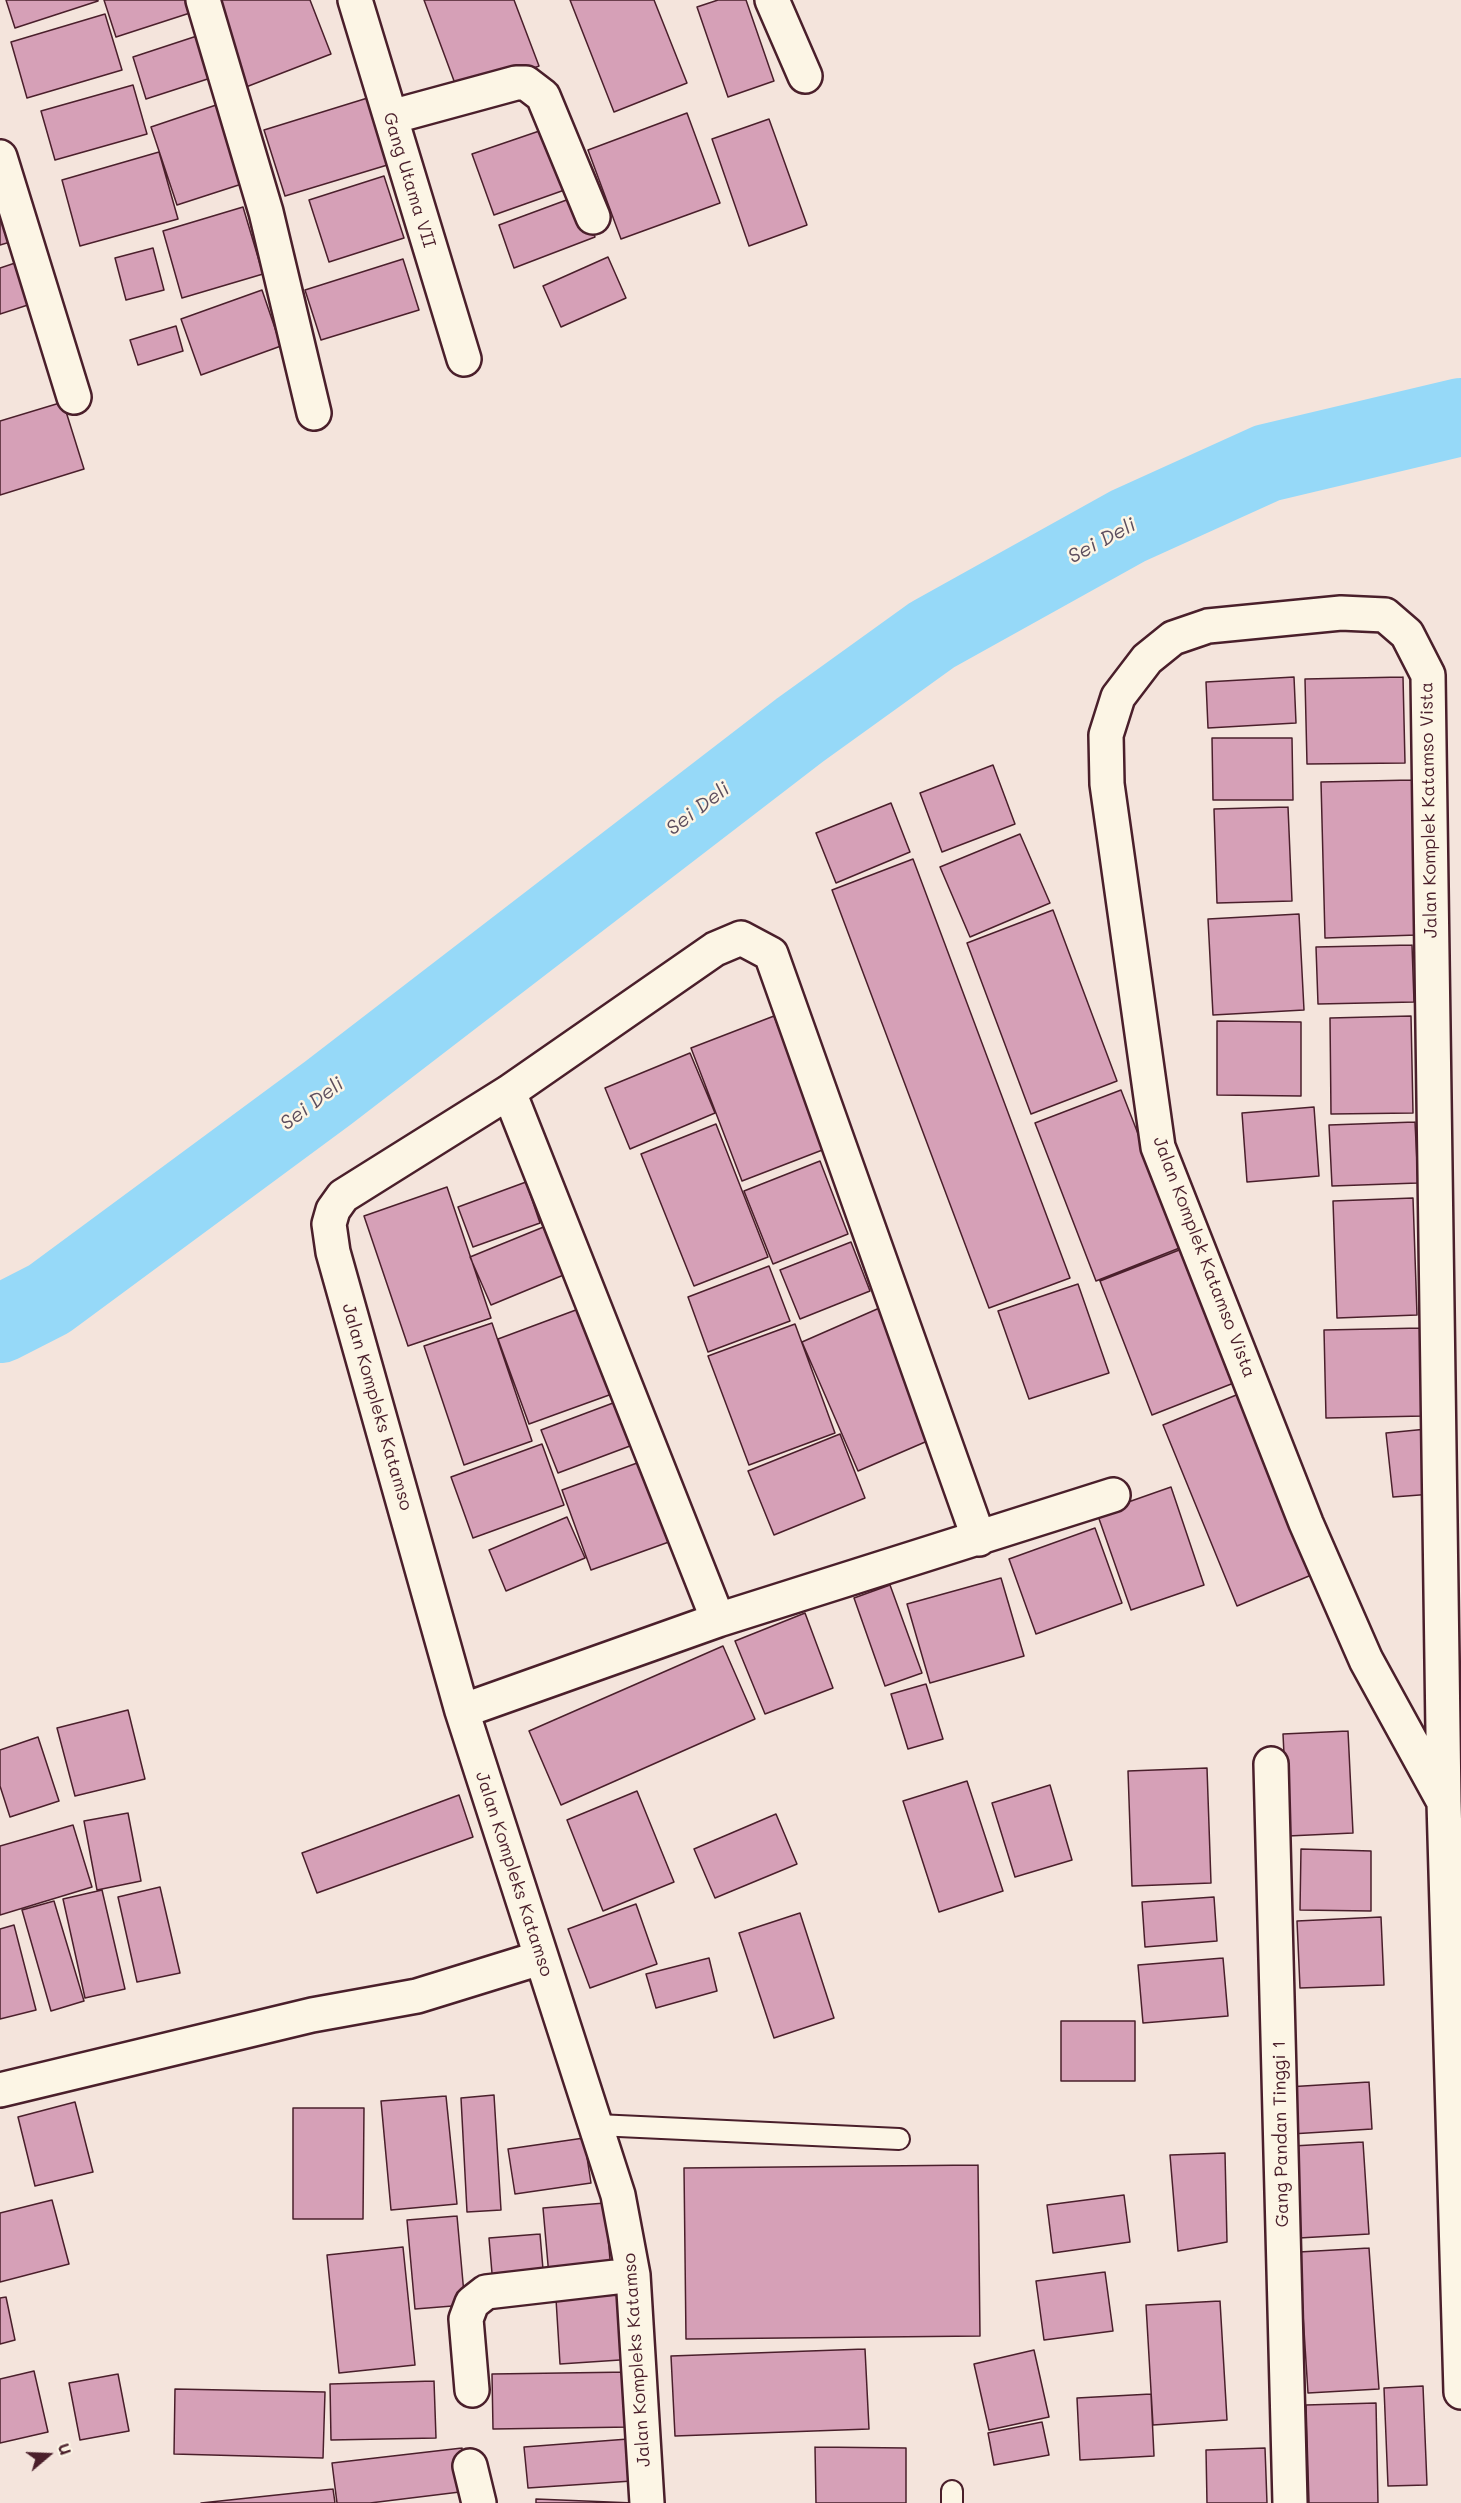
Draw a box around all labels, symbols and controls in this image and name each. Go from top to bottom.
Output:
street label: Gang Utama VII [378,110,440,250]
water label: Sei Deli [1064,513,1140,569]
street label: Jalan Komplek Katamso Vista [1416,682,1442,938]
water label: Sei Deli [661,777,735,841]
water label: Sei Deli [275,1072,349,1136]
street label: Jalan Komplek Katamso Vista [1148,1133,1260,1381]
street label: Jalan Kompleks Katamso [337,1301,417,1513]
street label: Jalan Kompleks Katamso [471,1769,557,1979]
street label: Gang Pandan Tinggi 1 [1269,2040,1293,2228]
street label: Jalan Kompleks Katamso [619,2252,655,2468]
north arrow [18,2425,78,2485]
text: U [54,2440,77,2458]

